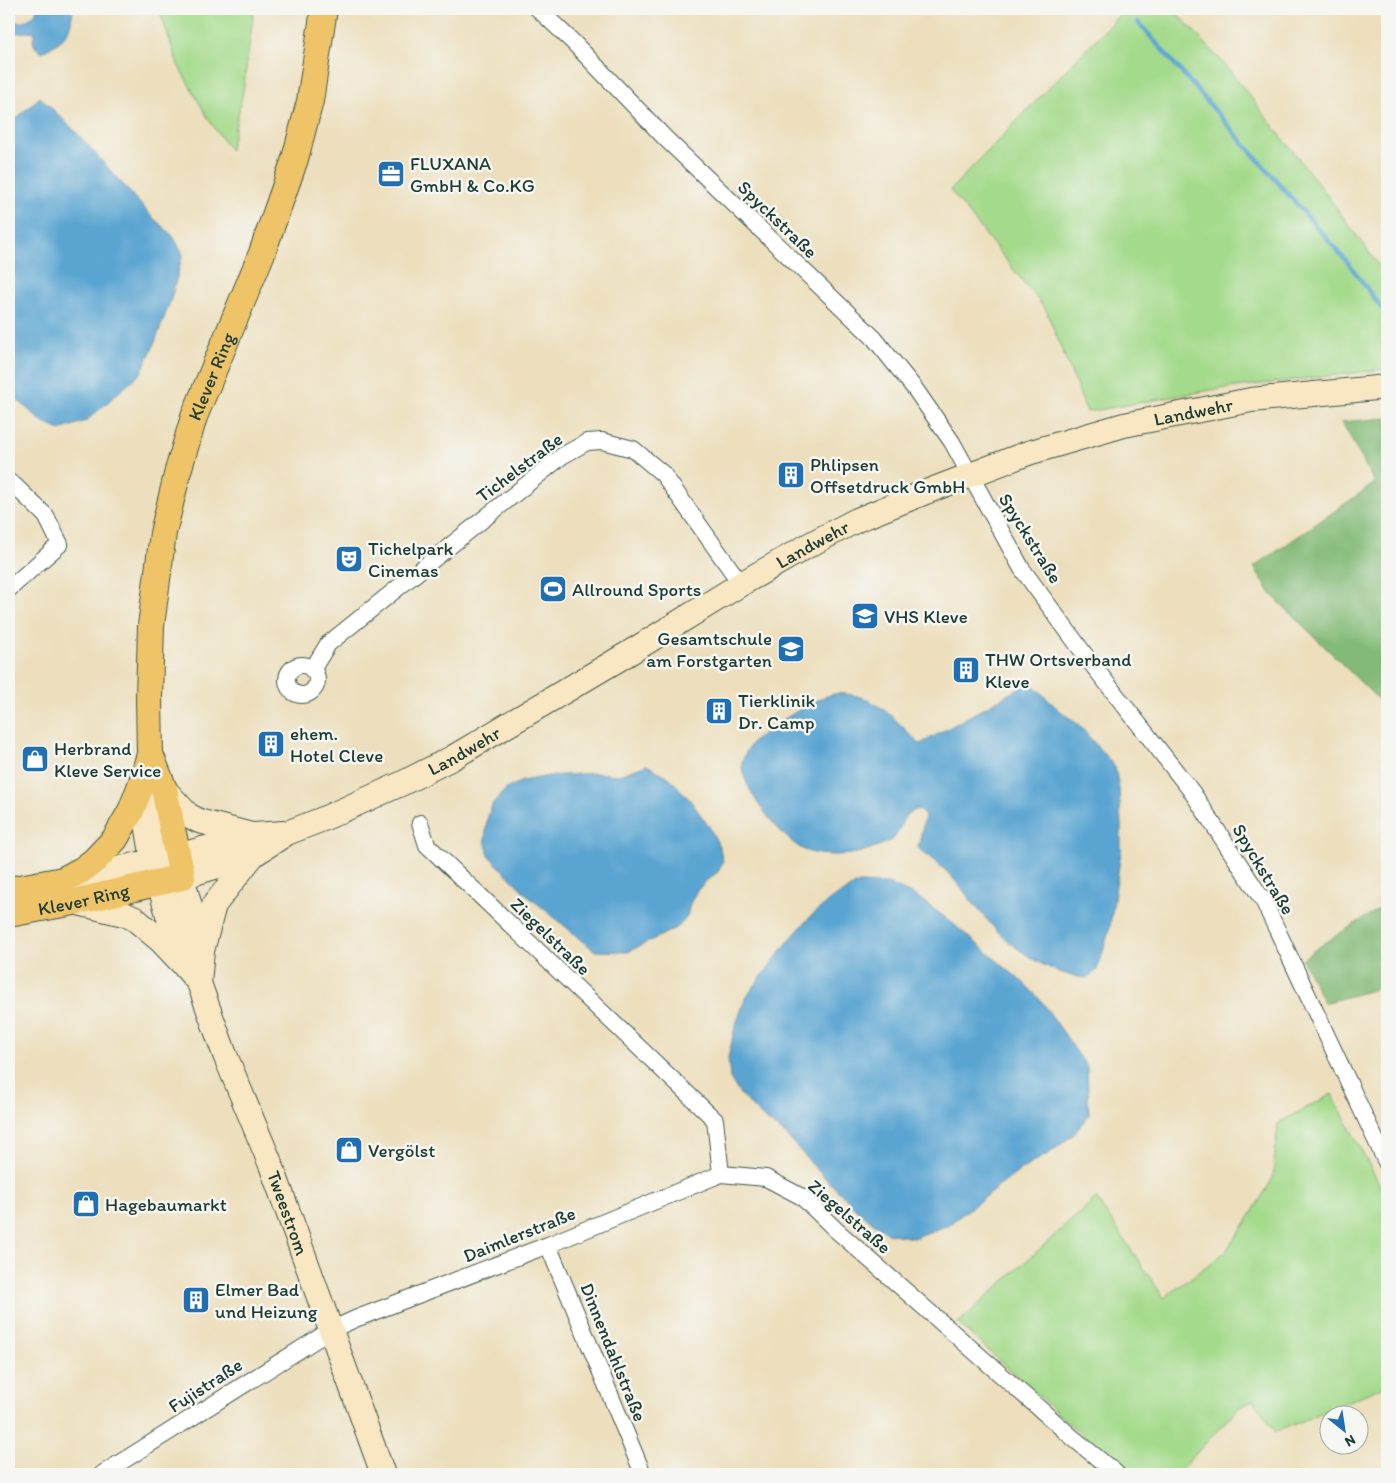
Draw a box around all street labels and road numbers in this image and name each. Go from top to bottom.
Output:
street label: Spyckstraße [733,176,822,263]
street label: Klever Ring [183,329,240,424]
street label: Landwehr [1152,393,1235,431]
street label: Tichelstraße [472,427,567,507]
street label: Spyckstraße [994,489,1067,588]
street label: Landwehr [772,515,854,574]
street label: Landwehr [424,721,505,780]
street label: Spyckstraße [1227,820,1300,919]
street label: Klever Ring [36,878,132,920]
street label: Ziegelstraße [506,893,595,980]
street label: Tweestrom [262,1168,314,1259]
street label: Ziegelstraße [803,1174,896,1259]
street label: Daimlerstraße [460,1201,579,1267]
street label: Dinnendahlstraße [575,1280,652,1425]
street label: Fujistraße [164,1353,246,1418]

